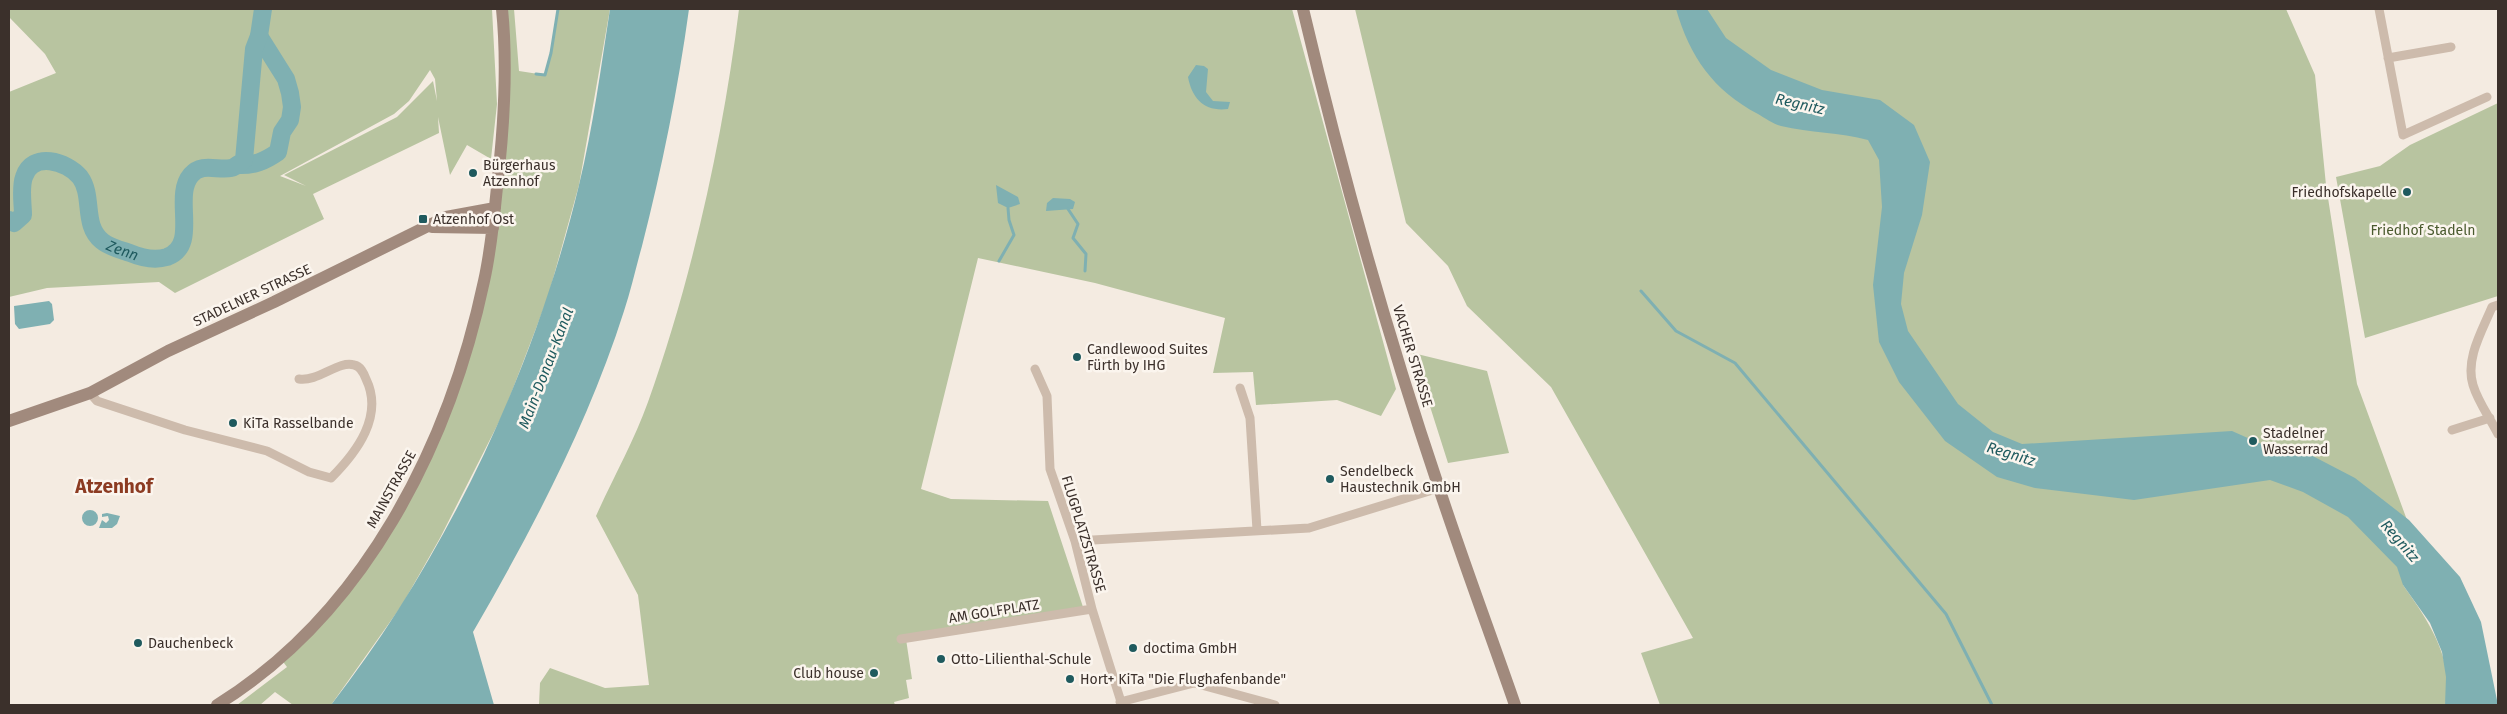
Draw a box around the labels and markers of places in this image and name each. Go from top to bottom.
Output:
place label: Bürgerhaus Atzenhof [483,157,556,190]
marker: Bürgerhaus Atzenhof [467,167,479,179]
place label: Friedhofskapelle [2291,184,2397,201]
marker: Friedhofskapelle [2401,186,2413,198]
place label: Atzenhof Ost [433,211,515,228]
marker: Atzenhof Ost [417,213,429,225]
place label: Candlewood Suites Fürth by IHG [1087,341,1208,374]
marker: Candlewood Suites Fürth by IHG [1071,351,1083,363]
place label: KiTa Rasselbande [243,415,354,432]
marker: KiTa Rasselbande [227,417,239,429]
place label: Stadelner Wasserrad [2263,425,2329,458]
marker: Stadelner Wasserrad [2247,435,2259,447]
place label: Sendelbeck Haustechnik GmbH [1340,463,1461,496]
marker: Sendelbeck Haustechnik GmbH [1324,473,1336,485]
place label: Dauchenbeck [148,635,234,652]
marker: Dauchenbeck [132,637,144,649]
place label: doctima GmbH [1143,640,1237,657]
marker: doctima GmbH [1127,642,1139,654]
place label: Otto-Lilienthal-Schule [951,651,1091,668]
marker: Otto-Lilienthal-Schule [935,653,947,665]
place label: Club house [793,665,864,682]
marker: Club house [868,667,880,679]
place label: Hort+ KiTa "Die Flughafenbande" [1080,671,1286,688]
marker: Hort+ KiTa "Die Flughafenbande" [1064,673,1076,685]

